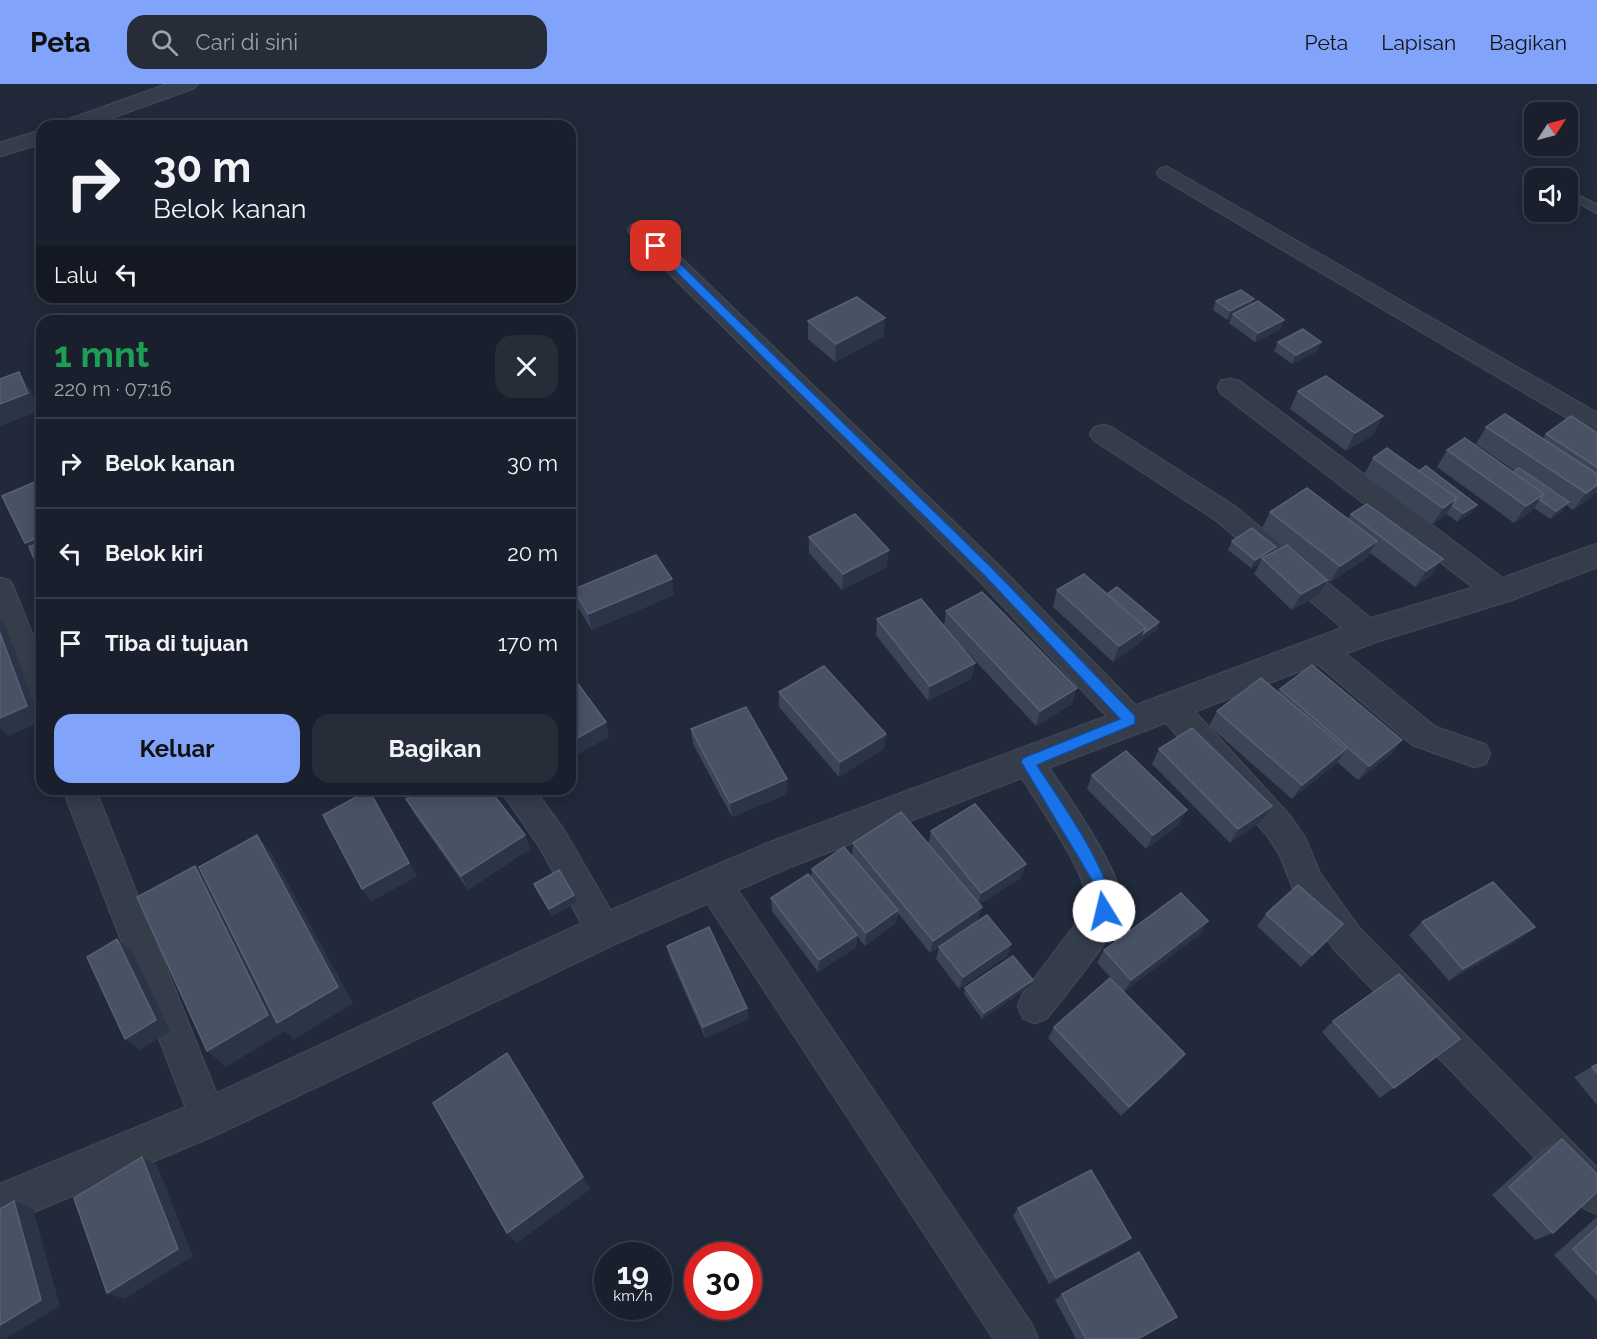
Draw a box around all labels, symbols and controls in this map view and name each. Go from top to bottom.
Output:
search box [127,15,547,69]
text: Peta [30,26,91,59]
icon: search [148,26,181,59]
text: Cari di sini [196,29,298,55]
text: Peta [1305,30,1348,55]
text: Lapisan [1381,30,1456,55]
text: Bagikan [1489,30,1567,55]
north arrow [1524,102,1578,156]
map controls [1524,102,1578,222]
text: 30 m [153,143,251,192]
icon: right [54,144,132,222]
button: sound [1524,168,1578,222]
text: Belok kanan [153,193,307,224]
pin [630,220,681,271]
icon: arrive [639,229,672,262]
icon: left [110,258,143,291]
text: Lalu [54,262,98,288]
text: 1 mnt [54,333,149,375]
button: close [495,335,558,398]
text: 220 m · 07:16 [54,377,172,401]
icon: right [54,447,87,480]
text: Belok kanan [105,450,235,476]
text: 30 m [507,450,558,476]
icon: left [54,537,87,570]
text: Belok kiri [105,540,203,566]
text: 20 m [507,540,558,566]
icon: arrive [54,627,87,660]
text: Tiba di tujuan [105,630,248,656]
text: 170 m [498,630,558,656]
button: Keluar [54,714,300,783]
button: Bagikan [312,714,558,783]
position arrow [1072,879,1136,943]
speed limit sign: 30 [684,1242,762,1320]
text: 19 [617,1256,649,1291]
text: km/h [613,1287,653,1305]

